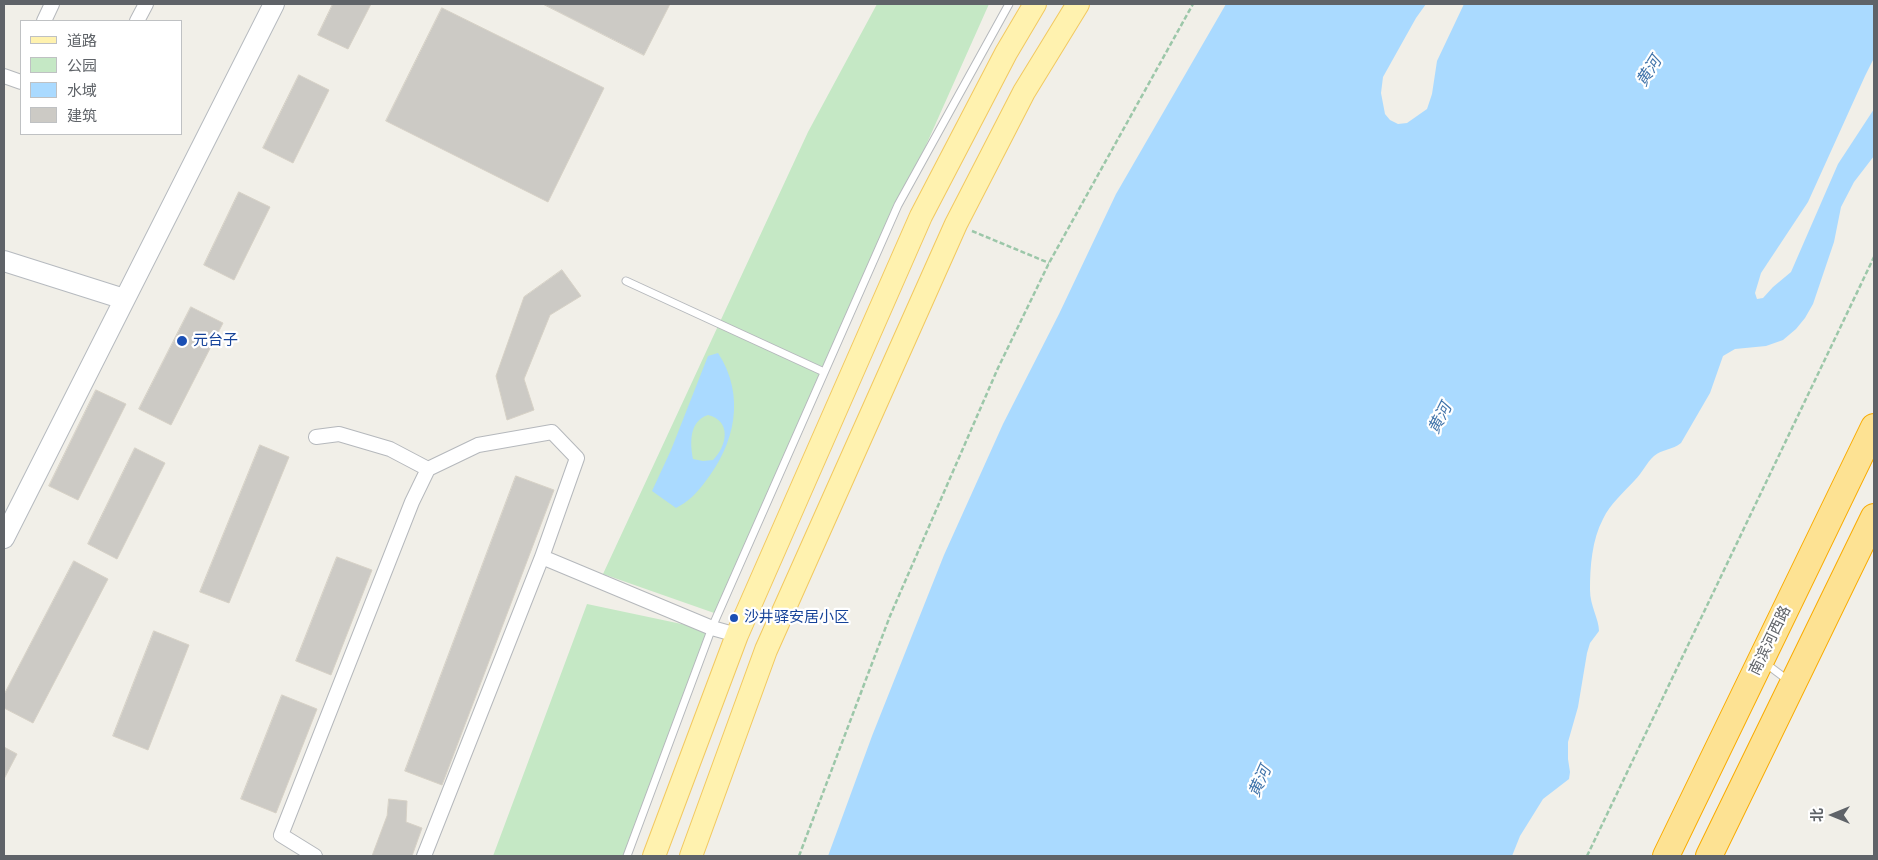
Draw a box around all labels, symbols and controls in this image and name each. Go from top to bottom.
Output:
legend [20,20,182,135]
text: 道路 [67,31,97,51]
water label: 黄河 [1633,53,1667,91]
text: 公园 [67,56,97,76]
text: 水域 [67,81,97,101]
text: 建筑 [67,106,97,126]
place label: 元台子 [193,332,238,350]
marker: 元台子 [175,334,189,348]
water label: 黄河 [1425,400,1457,438]
street label: 南滨河西路 [1746,603,1796,679]
place label: 沙井驿安居小区 [744,609,849,627]
marker: 沙井驿安居小区 [728,612,740,624]
water label: 黄河 [1246,763,1276,801]
north arrow [1808,790,1858,840]
text: 北 [1808,808,1827,822]

